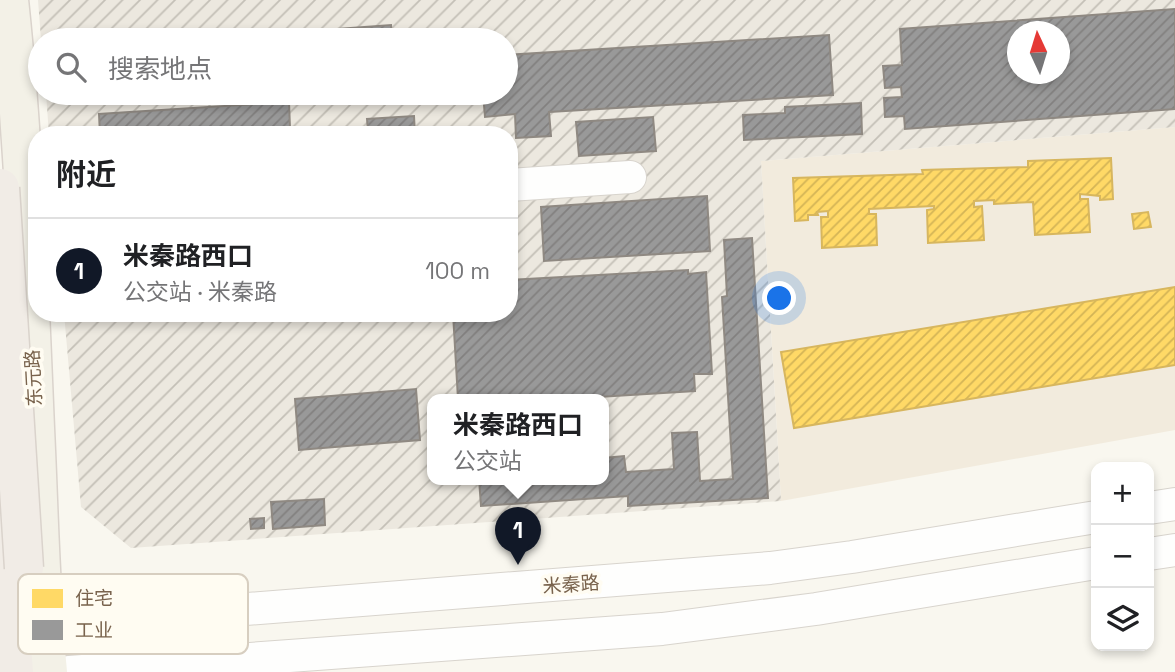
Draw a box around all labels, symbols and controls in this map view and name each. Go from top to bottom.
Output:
north arrow [1007,21,1070,84]
search box [28,28,518,105]
icon: search [52,48,90,86]
text: 搜索地点 [108,52,212,86]
text: 附近 [56,155,116,194]
text: 米秦路西口 [123,239,253,273]
text: 1 [74,256,84,286]
text: 100 m [425,256,490,286]
text: 公交站 · 米秦路 [123,277,277,307]
your location [762,281,796,315]
street label: 东元路 [20,349,47,407]
popup [427,394,609,485]
text: 米秦路西口 [453,408,583,442]
text: 公交站 [453,446,522,476]
map controls [1091,462,1154,651]
button: + [1091,462,1154,525]
pin: 1 [495,507,541,565]
button: − [1091,525,1154,588]
street label: 米秦路 [542,570,600,599]
legend [18,574,248,654]
text: 住宅 [75,586,113,611]
button: layers [1091,588,1154,651]
text: 工业 [75,618,113,643]

